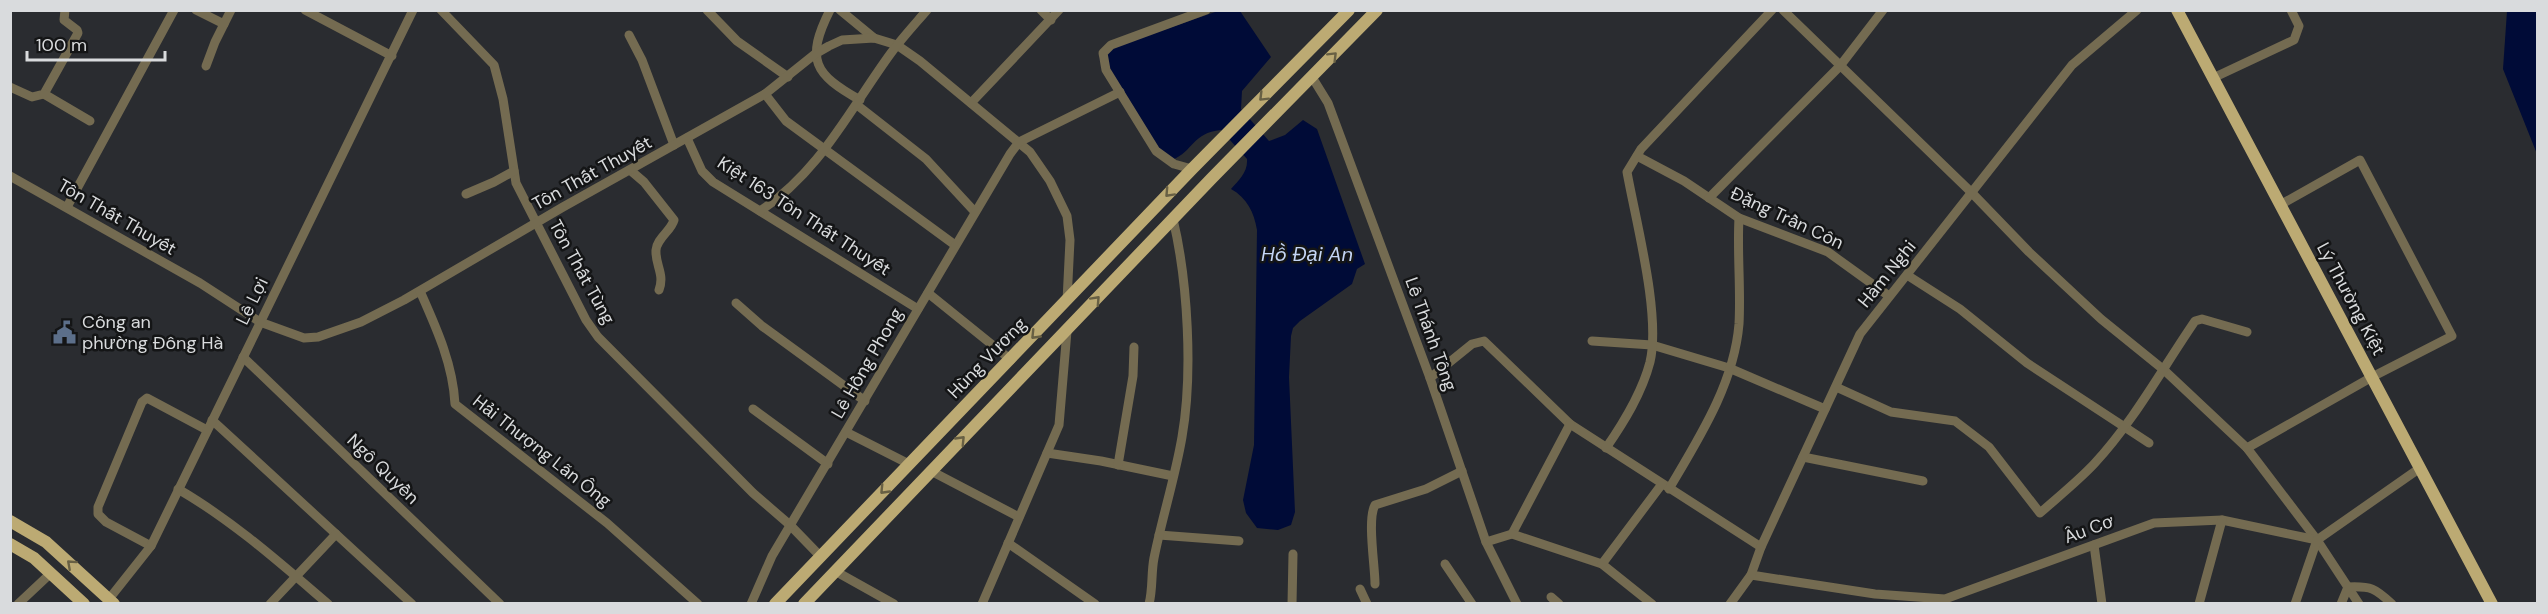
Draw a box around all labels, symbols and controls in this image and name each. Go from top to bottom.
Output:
scale bar [27,24,165,62]
text: 100 m [36,33,87,57]
one-way arrow [1326,52,1337,62]
one-way arrow [1260,89,1271,100]
street label: Tôn Thất Thuyết [528,130,656,216]
street label: Kiệt 163 Tôn Thất Thuyết [713,151,895,281]
street label: Tôn Thất Thuyết [53,173,181,261]
street label: Đặng Trần Côn [1726,181,1848,255]
one-way arrow [1165,187,1176,197]
street label: Tôn Thất Tùng [543,215,621,329]
street label: Hàm Nghi [1852,235,1922,313]
street label: Lý Thường Kiệt [2311,238,2391,360]
water label: Hồ Đại An [1261,241,1353,267]
street label: Lê Lợi [230,273,274,329]
street label: Lê Thánh Tông [1399,274,1463,394]
one-way arrow [1089,297,1100,308]
street label: Lê Hồng Phong [826,303,908,423]
place label: Công an phường Đông Hà [82,310,223,355]
street label: Hùng Vương [942,312,1032,404]
public building icon: Công an phường Đông Hà [51,319,77,345]
one-way arrow [1031,327,1042,338]
street label: Hải Thượng Lãn Ông [468,389,616,513]
street label: Ngô Quyền [342,429,424,509]
one-way arrow [954,437,965,447]
one-way arrow [881,483,892,494]
street label: Âu Cơ [2061,509,2118,549]
one-way arrow [67,560,78,571]

